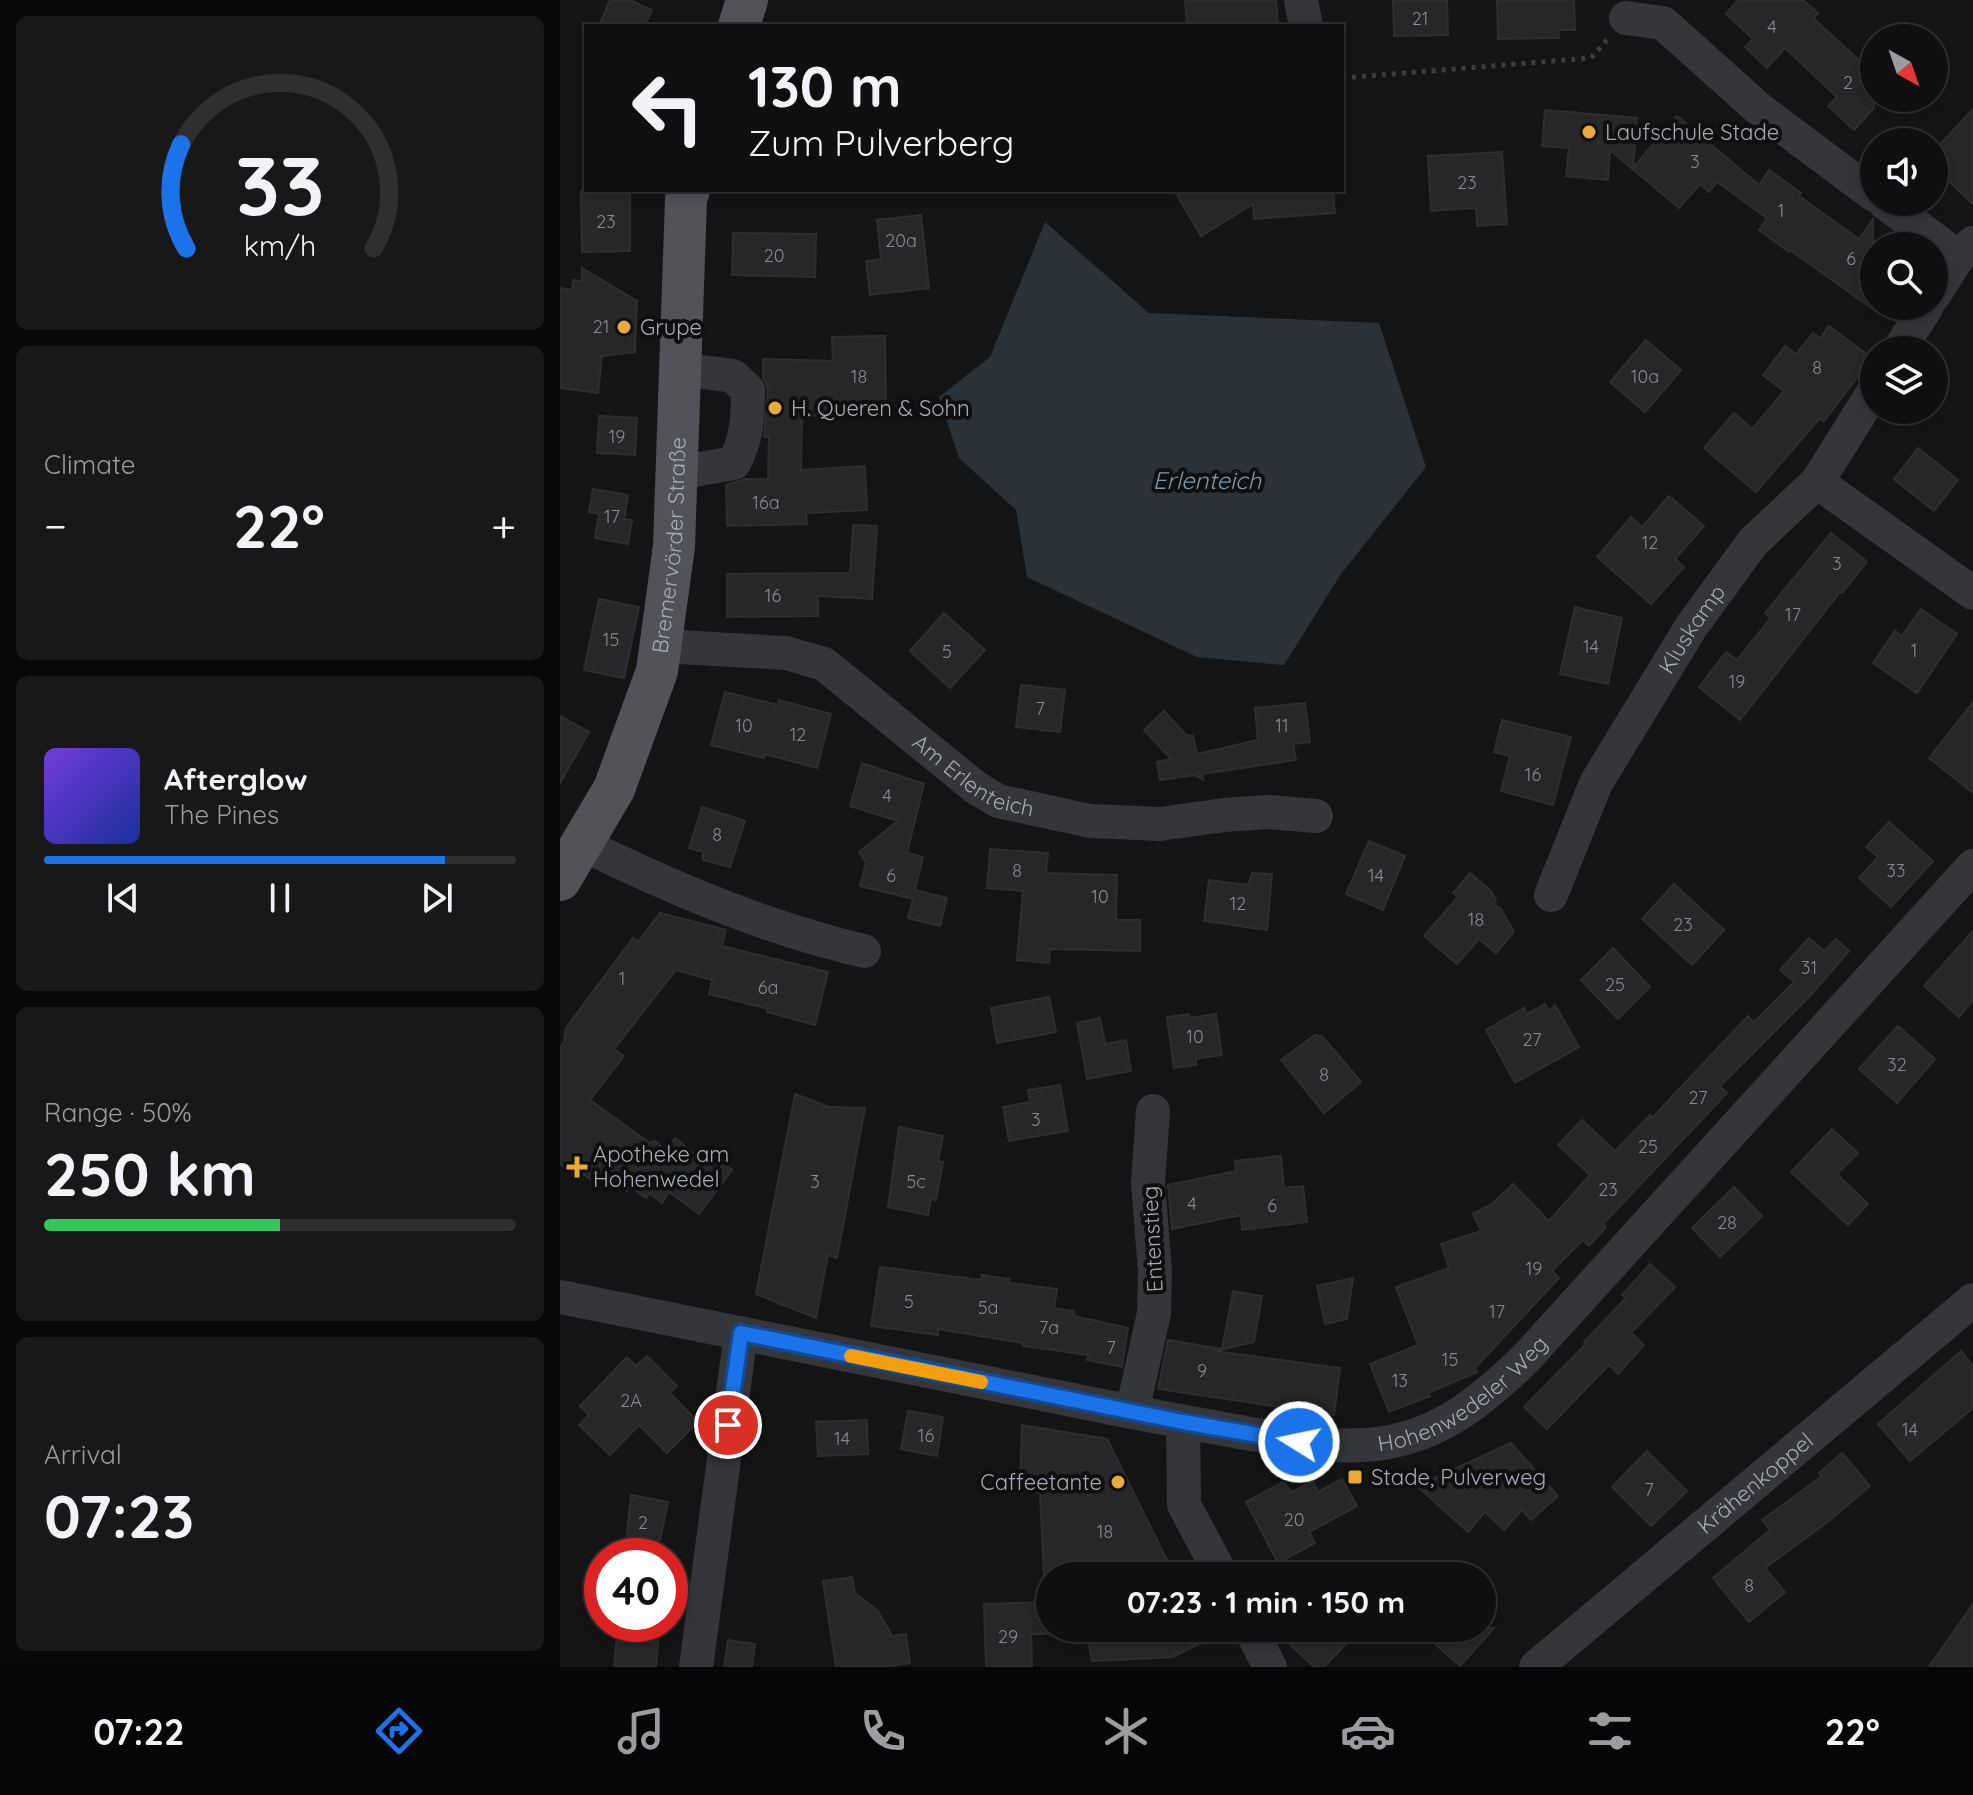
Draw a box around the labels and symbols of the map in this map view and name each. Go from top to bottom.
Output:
house number: 21 [1412,7,1428,30]
house number: 4 [1767,15,1777,38]
north arrow [1860,24,1948,112]
house number: 2 [1843,71,1853,94]
place label: Laufschule Stade [1605,118,1779,146]
marker: Laufschule Stade [1580,123,1598,141]
house number: 3 [1690,150,1700,173]
house number: 23 [1457,171,1477,194]
house number: 1 [1778,199,1784,222]
house number: 23 [596,210,616,233]
house number: 20a [885,229,917,252]
house number: 20 [764,244,784,267]
house number: 6 [1846,247,1856,270]
place label: Grupe [640,313,702,341]
house number: 21 [593,315,609,338]
marker: Grupe [615,318,633,336]
house number: 8 [1812,356,1822,379]
house number: 18 [851,365,867,388]
house number: 10a [1631,365,1659,388]
place label: H. Queren & Sohn [791,394,970,422]
marker: H. Queren & Sohn [766,399,784,417]
house number: 19 [609,425,625,448]
street label: Bremervörder Straße [646,437,692,655]
water label: Erlenteich [1153,465,1262,495]
house number: 16a [752,491,780,514]
house number: 17 [604,505,620,528]
house number: 12 [1642,531,1658,554]
house number: 3 [1832,552,1842,575]
street label: Kluskamp [1652,579,1731,679]
house number: 16 [765,584,781,607]
house number: 17 [1785,603,1801,626]
house number: 15 [603,628,619,651]
house number: 14 [1583,635,1599,658]
house number: 1 [1911,639,1917,662]
house number: 5 [942,640,952,663]
house number: 19 [1729,670,1745,693]
house number: 7 [1035,697,1045,720]
house number: 10 [735,714,753,737]
house number: 11 [1275,714,1289,737]
house number: 12 [790,723,806,746]
street label: Am Erlenteich [907,728,1037,822]
house number: 16 [1525,763,1541,786]
house number: 4 [882,784,892,807]
house number: 8 [712,823,722,846]
house number: 8 [1012,859,1022,882]
house number: 33 [1887,859,1905,882]
house number: 6 [886,864,896,887]
house number: 14 [1368,864,1384,887]
house number: 10 [1091,885,1109,908]
house number: 12 [1230,892,1246,915]
house number: 18 [1468,908,1484,931]
house number: 23 [1673,913,1693,936]
house number: 31 [1801,956,1817,979]
house number: 1 [619,967,625,990]
house number: 25 [1605,973,1625,996]
house number: 6a [758,976,778,999]
house number: 10 [1186,1025,1204,1048]
house number: 27 [1523,1028,1541,1051]
house number: 32 [1887,1053,1907,1076]
house number: 8 [1319,1063,1329,1086]
house number: 27 [1689,1086,1707,1109]
house number: 3 [1031,1108,1041,1131]
house number: 25 [1638,1135,1658,1158]
place label: Apotheke am Hohenwedel [593,1140,729,1193]
marker: Apotheke am Hohenwedel [568,1158,586,1176]
house number: 3 [810,1170,820,1193]
house number: 5c [906,1170,926,1193]
house number: 23 [1598,1178,1618,1201]
street label: Entenstieg [1135,1185,1169,1293]
house number: 4 [1187,1192,1197,1215]
house number: 6 [1267,1194,1277,1217]
house number: 28 [1717,1211,1737,1234]
house number: 19 [1526,1257,1542,1280]
house number: 5 [904,1290,914,1313]
house number: 5a [978,1296,998,1319]
house number: 17 [1489,1300,1505,1323]
house number: 7a [1039,1316,1059,1339]
street label: Hohenwedeler Weg [1375,1330,1553,1458]
house number: 7 [1106,1336,1116,1359]
house number: 15 [1442,1348,1458,1371]
house number: 9 [1197,1359,1207,1382]
house number: 13 [1392,1369,1408,1392]
house number: 2A [620,1389,642,1412]
pin [694,1391,762,1459]
position arrow [1257,1400,1341,1484]
house number: 14 [1902,1418,1918,1441]
house number: 16 [918,1424,934,1447]
street label: Krähenkoppel [1691,1426,1819,1540]
house number: 14 [834,1427,850,1450]
place label: Stade, Pulverweg [1371,1463,1546,1491]
place label: Caffeetante [980,1468,1102,1496]
marker: Stade, Pulverweg [1346,1468,1364,1486]
marker: Caffeetante [1109,1473,1127,1491]
house number: 7 [1644,1478,1654,1501]
house number: 20 [1284,1508,1304,1531]
house number: 2 [638,1511,648,1534]
house number: 18 [1097,1520,1113,1543]
speed limit sign: 40 [584,1538,688,1642]
house number: 8 [1744,1574,1754,1597]
house number: 29 [998,1625,1018,1648]

